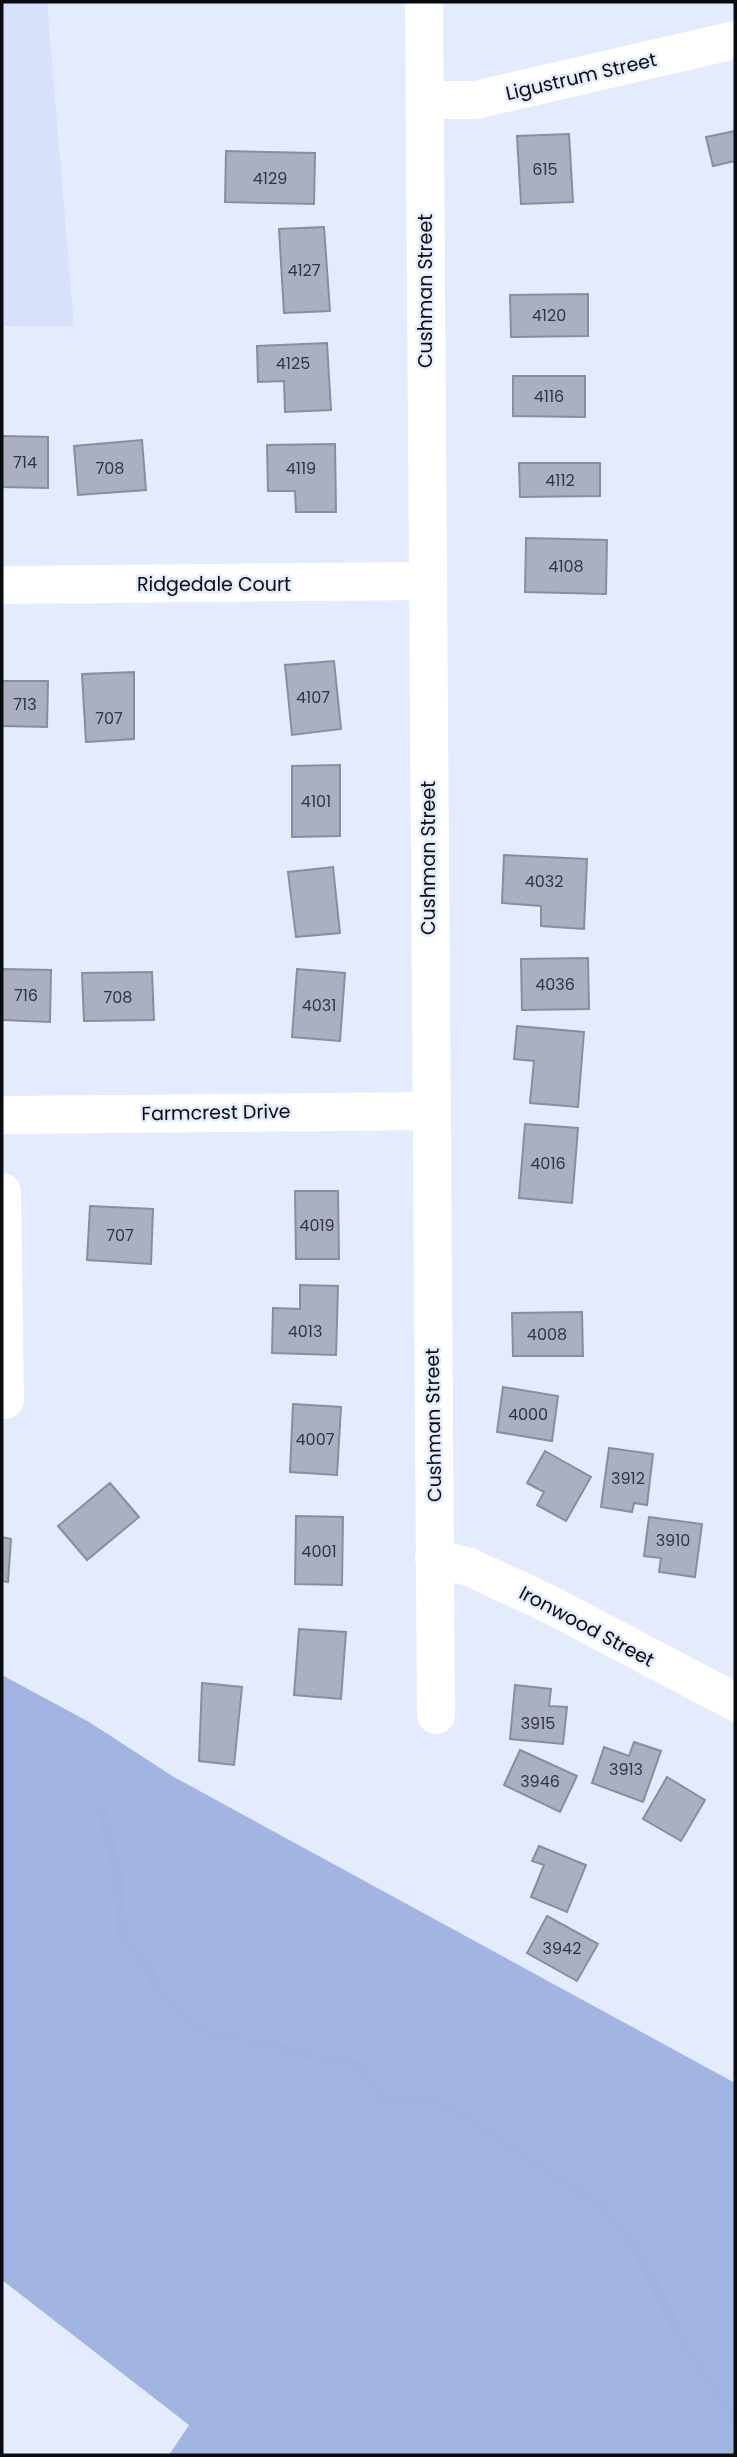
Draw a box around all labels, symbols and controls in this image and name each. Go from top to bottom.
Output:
street label: Ligustrum Street [503,46,659,107]
house number: 615 [532,158,558,181]
house number: 4129 [253,167,287,190]
street label: Cushman Street [412,214,439,368]
house number: 4127 [287,259,321,282]
house number: 4120 [532,304,566,327]
house number: 4125 [276,352,310,375]
house number: 4116 [534,385,564,408]
house number: 714 [13,451,37,474]
house number: 708 [96,457,124,480]
house number: 4119 [286,457,316,480]
house number: 4112 [545,469,575,492]
house number: 4108 [548,555,584,578]
street label: Ridgedale Court [137,571,291,598]
house number: 4107 [296,686,330,709]
house number: 713 [13,693,37,716]
house number: 707 [95,707,123,730]
street label: Cushman Street [415,781,442,935]
house number: 4101 [301,790,331,813]
house number: 4032 [525,870,563,893]
house number: 4036 [535,973,575,996]
house number: 716 [14,984,38,1007]
house number: 708 [104,986,132,1009]
house number: 4031 [302,994,336,1017]
street label: Farmcrest Drive [141,1098,291,1127]
house number: 4016 [530,1152,566,1175]
house number: 4019 [299,1214,335,1237]
house number: 707 [106,1224,134,1247]
house number: 4013 [288,1320,322,1343]
house number: 4008 [527,1323,567,1346]
street label: Cushman Street [419,1348,448,1502]
house number: 4000 [508,1403,548,1426]
house number: 4007 [296,1428,335,1451]
house number: 3912 [611,1467,645,1490]
house number: 3910 [656,1529,690,1552]
house number: 4001 [301,1540,337,1563]
street label: Ironwood Street [514,1579,659,1674]
house number: 3915 [521,1712,555,1735]
house number: 3913 [609,1758,643,1781]
house number: 3946 [520,1770,560,1793]
house number: 3942 [543,1937,581,1960]

